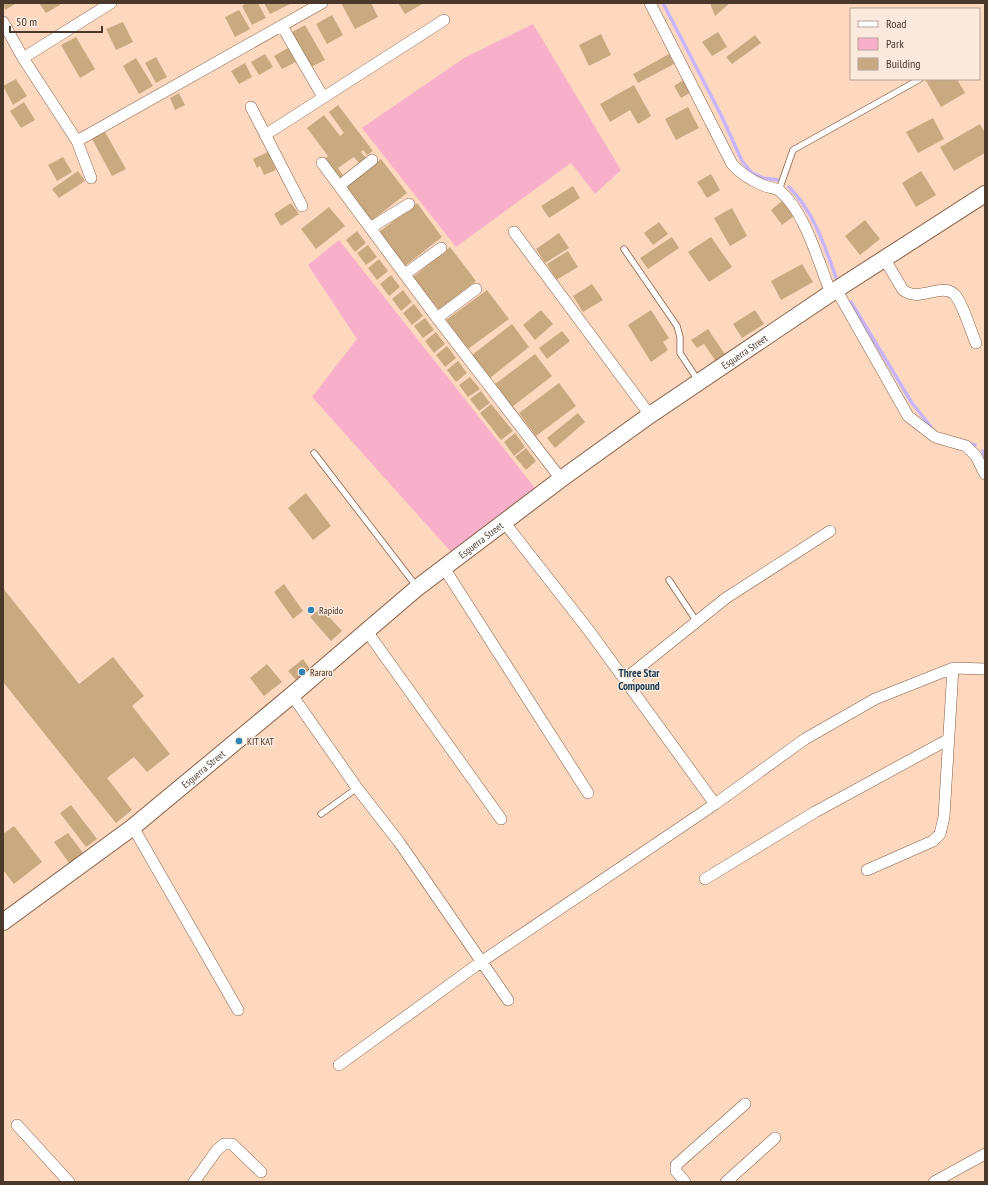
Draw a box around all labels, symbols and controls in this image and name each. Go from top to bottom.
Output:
scale bar [10,8,102,34]
legend [850,8,980,80]
text: 50 m [16,14,37,29]
text: Road [886,16,906,31]
text: Park [886,36,904,51]
text: Building [886,56,921,71]
street label: Esguerra Street [719,331,770,372]
street label: Esguerra Street [456,519,506,561]
place label: Rapido [319,604,343,617]
marker: Rapido [306,605,316,615]
place label: Rararo [310,666,333,679]
district label: Three Star Compound [618,666,660,693]
marker: Rararo [297,667,307,677]
place label: KIT KAT [247,735,274,748]
marker: KIT KAT [234,736,244,746]
street label: Esguerra Street [179,747,228,791]

